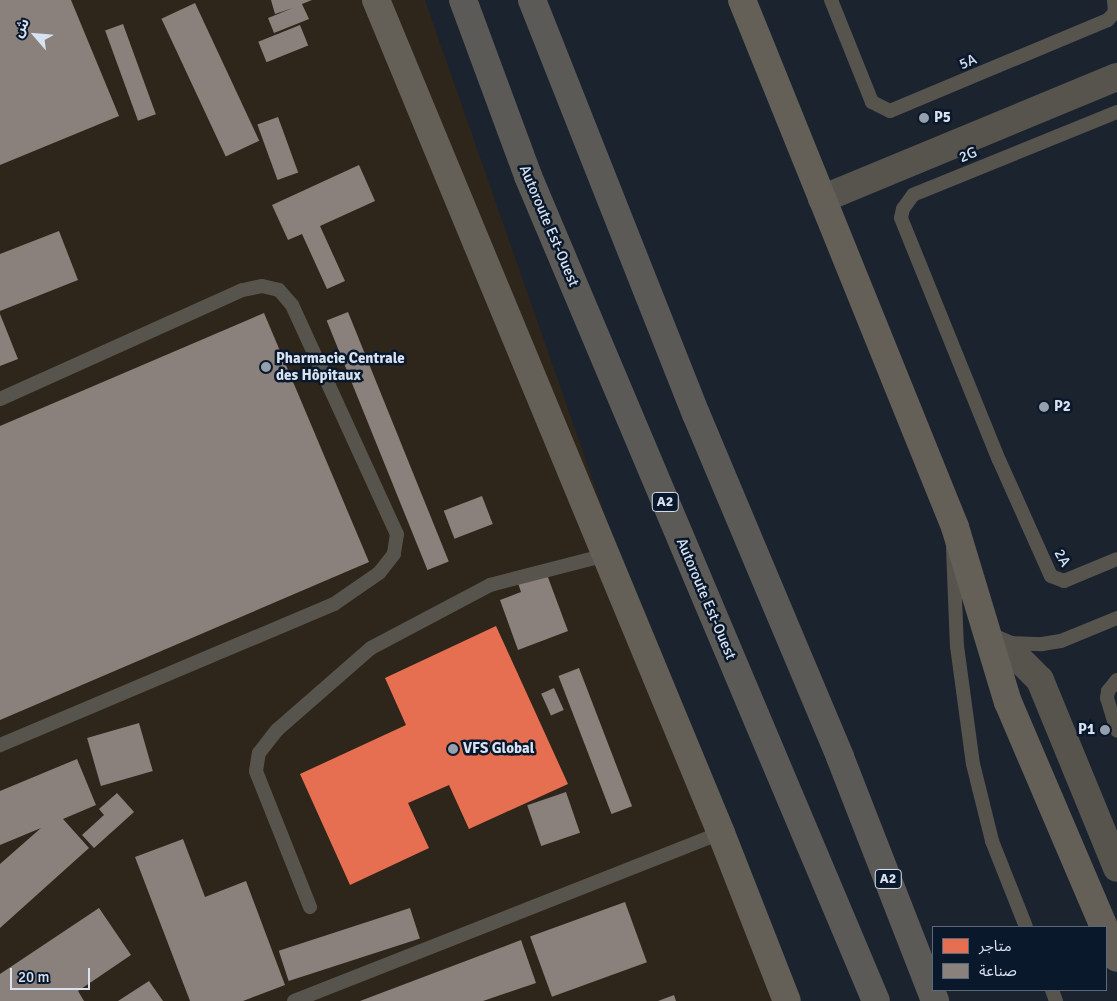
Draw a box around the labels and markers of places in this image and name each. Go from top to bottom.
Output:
place label: P5 [934,109,951,127]
marker: P5 [918,112,930,124]
place label: Pharmacie Centrale des Hôpitaux [276,349,405,384]
marker: Pharmacie Centrale des Hôpitaux [260,361,272,373]
place label: P2 [1054,398,1071,416]
marker: P2 [1038,401,1050,413]
place label: P1 [1078,721,1095,739]
marker: P1 [1099,724,1111,736]
place label: VFS Global [463,740,534,758]
marker: VFS Global [447,743,459,755]

